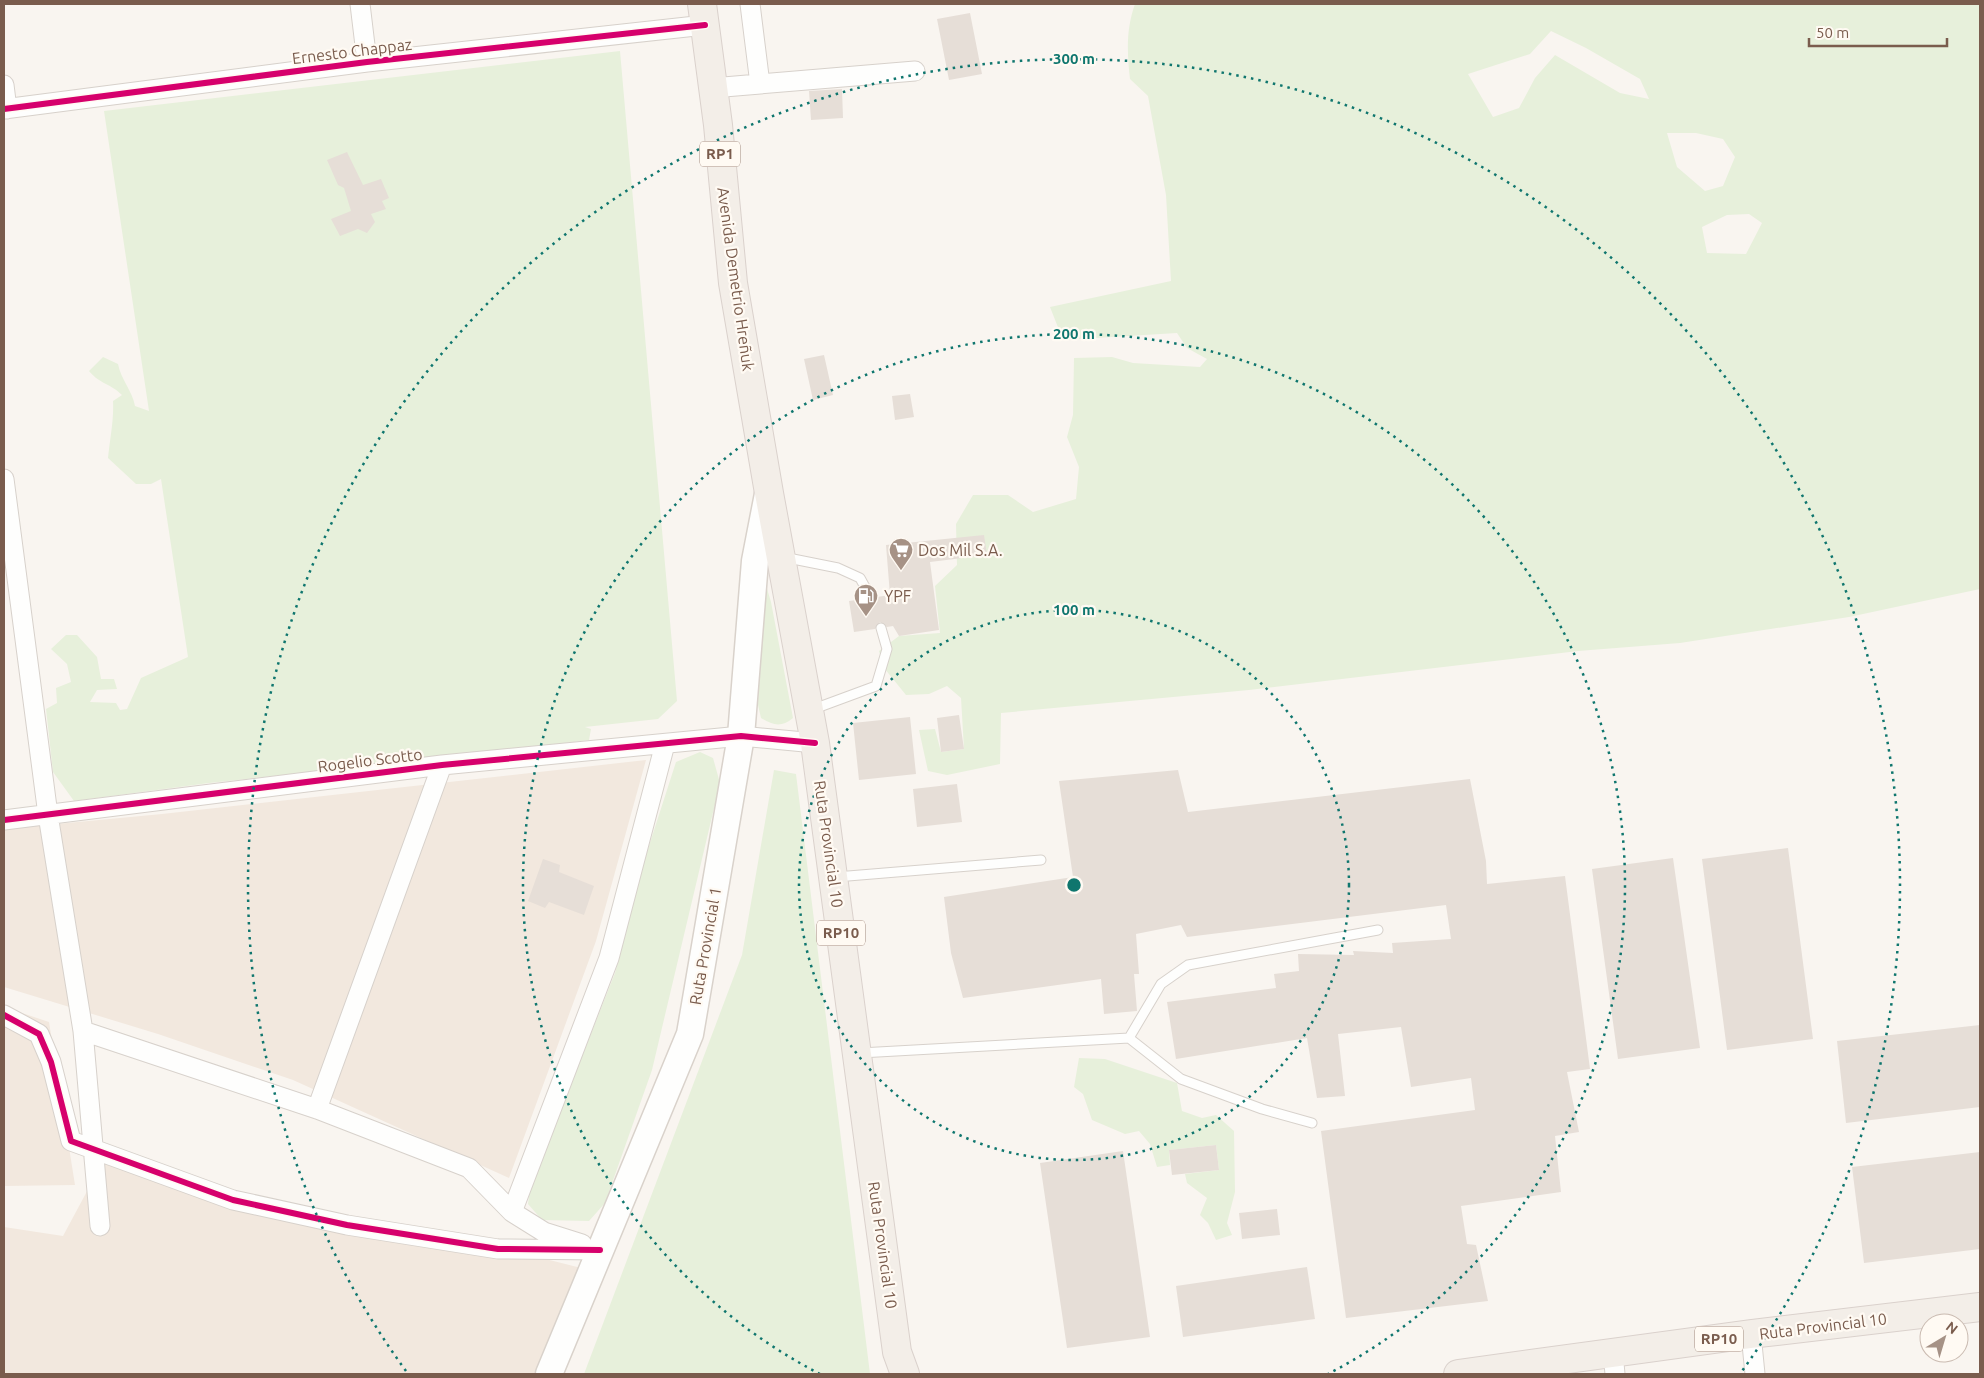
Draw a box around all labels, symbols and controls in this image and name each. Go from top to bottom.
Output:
scale bar [1809,15,1946,47]
text: 50 m [1816,24,1849,41]
street label: Ernesto Chappaz [291,35,413,67]
text: 300 m [1053,50,1095,67]
road number: RP1 [700,142,740,166]
street label: Avenida Demetrio Hreñuk [714,186,758,372]
text: 200 m [1053,325,1095,342]
supermarket icon: Dos Mil S.A. [888,537,914,571]
place label: Dos Mil S.A. [918,541,1003,559]
fuel station icon: YPF [853,583,879,617]
place label: YPF [884,587,911,605]
text: 100 m [1053,601,1095,618]
street label: Rogelio Scotto [317,745,423,775]
street label: Ruta Provincial 10 [811,779,847,909]
centre of rings [1065,876,1083,894]
street label: Ruta Provincial 1 [686,886,724,1006]
road number: RP10 [817,920,865,946]
street label: Ruta Provincial 10 [865,1180,901,1310]
street label: Ruta Provincial 10 [1758,1309,1888,1343]
north arrow [1919,1313,1969,1363]
text: N [1943,1318,1961,1337]
road number: RP10 [1695,1326,1743,1352]

